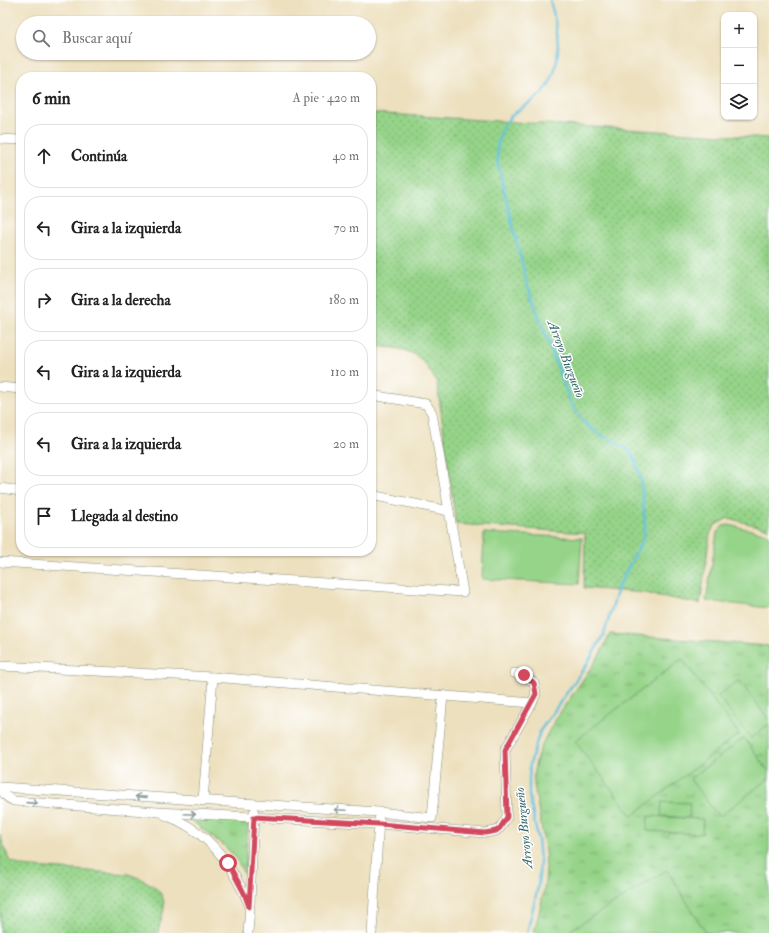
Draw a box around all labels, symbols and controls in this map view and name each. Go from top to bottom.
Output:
map controls [721,12,757,120]
button: + [721,12,757,48]
search box [16,16,376,60]
icon: search [30,27,52,49]
text: Buscar aquí [62,29,131,48]
button: − [721,48,757,84]
button: layers [721,84,757,120]
text: 6 min [32,88,71,109]
text: A pie · 420 m [293,90,360,106]
icon: ahead [33,145,55,167]
text: Continúa [71,147,127,166]
text: 40 m [333,148,359,164]
icon: left [33,217,55,239]
text: Gira a la izquierda [71,219,181,238]
text: 70 m [334,220,359,236]
icon: right [33,289,55,311]
text: Gira a la derecha [71,291,171,310]
text: 180 m [329,292,359,308]
water label: Arroyo Burgueño [543,316,588,400]
icon: left [33,361,55,383]
text: Gira a la izquierda [71,363,181,382]
text: 110 m [330,364,359,380]
icon: left [33,433,55,455]
text: Gira a la izquierda [71,435,181,454]
text: 20 m [333,436,359,452]
icon: arrive [33,505,55,527]
text: Llegada al destino [71,507,178,526]
route end [515,666,533,684]
water label: Arroyo Burgueño [512,786,536,871]
one-way arrow [135,793,148,800]
one-way arrow [25,799,38,806]
one-way arrow [334,806,347,813]
one-way arrow [183,810,196,817]
route start [219,854,237,872]

